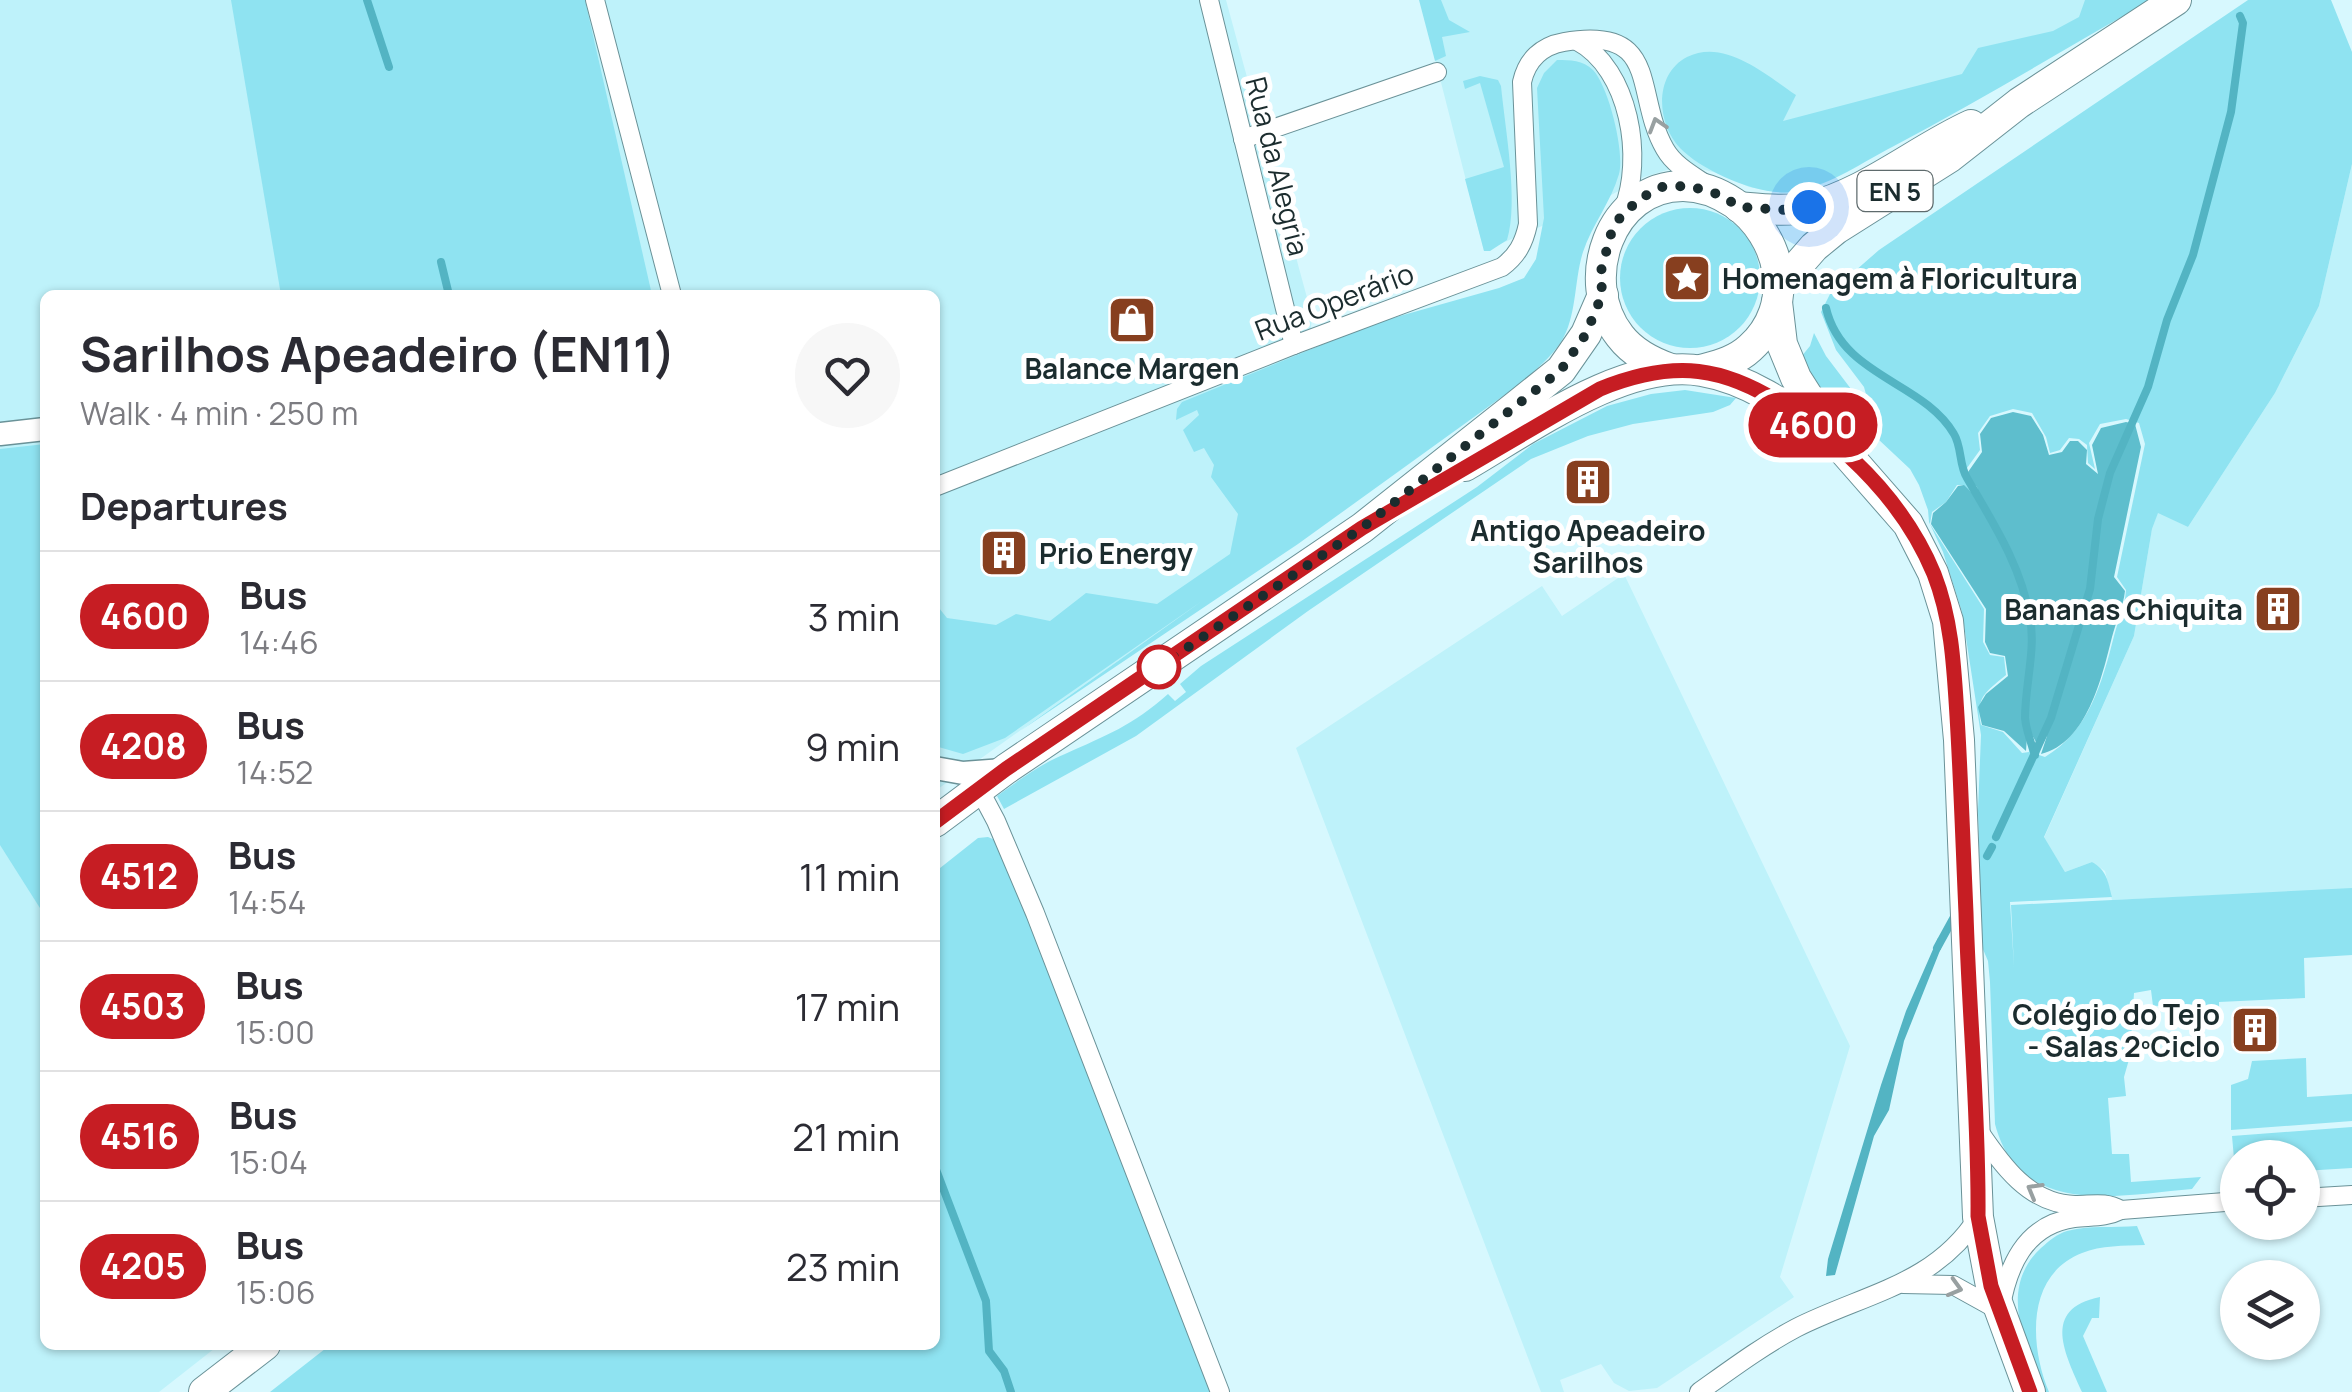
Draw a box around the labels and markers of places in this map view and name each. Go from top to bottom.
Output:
place icon: Homenagem à Floricultura [1661,252,1713,304]
place label: Homenagem à Floricultura [1722,259,2078,297]
shop icon: Balance Margen [1106,294,1158,346]
place label: Balance Margen [1024,349,1240,387]
building icon: Antigo Apeadeiro Sarilhos [1562,456,1614,508]
place label: Antigo Apeadeiro Sarilhos [1470,511,1706,581]
building icon: Prio Energy [978,527,1030,579]
place label: Prio Energy [1039,534,1193,572]
building icon: Bananas Chiquita [2252,583,2304,635]
place label: Bananas Chiquita [2004,590,2243,628]
unlabelled marker [1138,646,1180,688]
place label: Colégio do Tejo - Salas 2ºCiclo [2012,995,2220,1065]
building icon: Colégio do Tejo - Salas 2ºCiclo [2229,1004,2281,1056]

